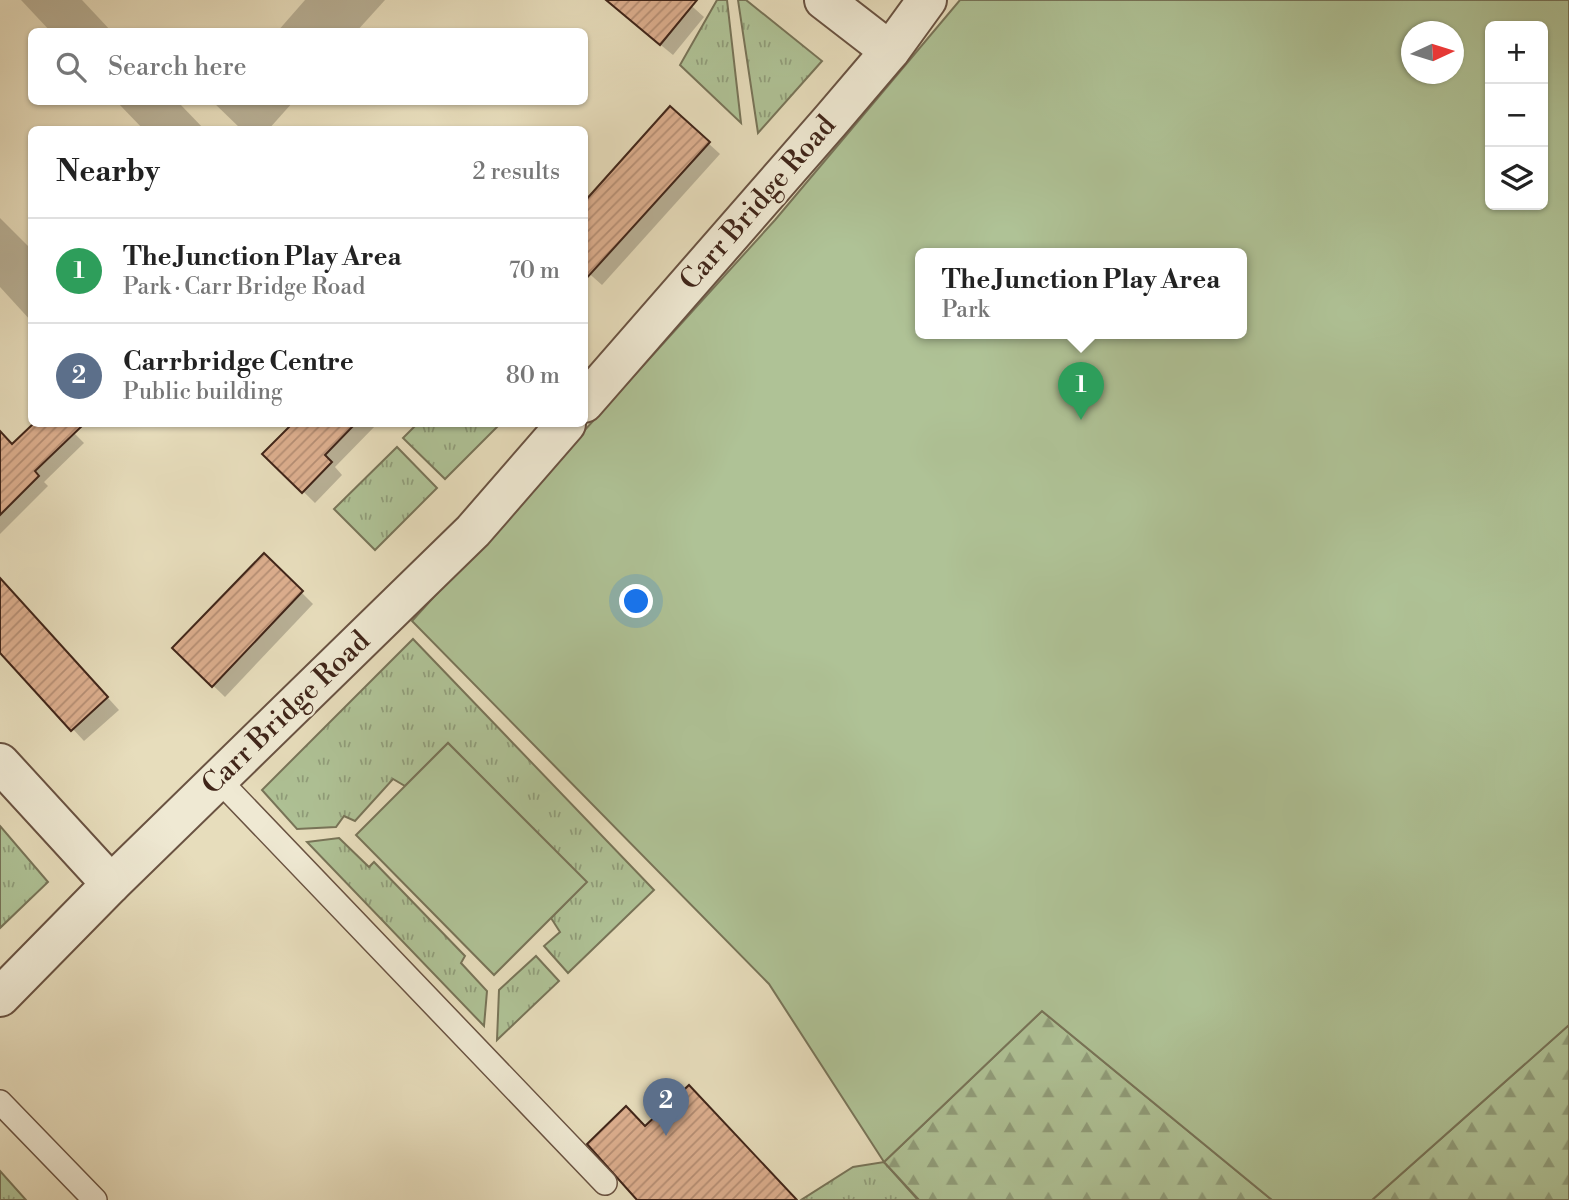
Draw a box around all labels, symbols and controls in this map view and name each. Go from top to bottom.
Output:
north arrow [1401,21,1464,84]
map controls [1485,21,1548,210]
button: + [1485,21,1548,84]
search box [28,28,588,105]
icon: search [52,48,90,86]
text: Search here [108,51,247,83]
button: − [1485,84,1548,147]
street label: Carr Bridge Road [672,108,844,298]
button: layers [1485,147,1548,210]
text: Nearby [56,153,160,191]
text: 2 results [473,158,560,186]
text: The Junction Play Area [123,241,402,273]
popup [915,248,1247,339]
text: 1 [73,257,85,285]
text: 70 m [509,257,560,285]
text: The Junction Play Area [942,264,1220,296]
text: Park · Carr Bridge Road [123,273,365,301]
text: Park [942,296,990,324]
text: Carrbridge Centre [123,346,354,378]
text: 2 [72,362,86,390]
text: 80 m [506,362,560,390]
pin: 1 [1058,362,1104,420]
text: Public building [123,378,283,406]
your location [619,584,653,618]
street label: Carr Bridge Road [195,624,378,802]
pin: 2 [643,1078,689,1136]

